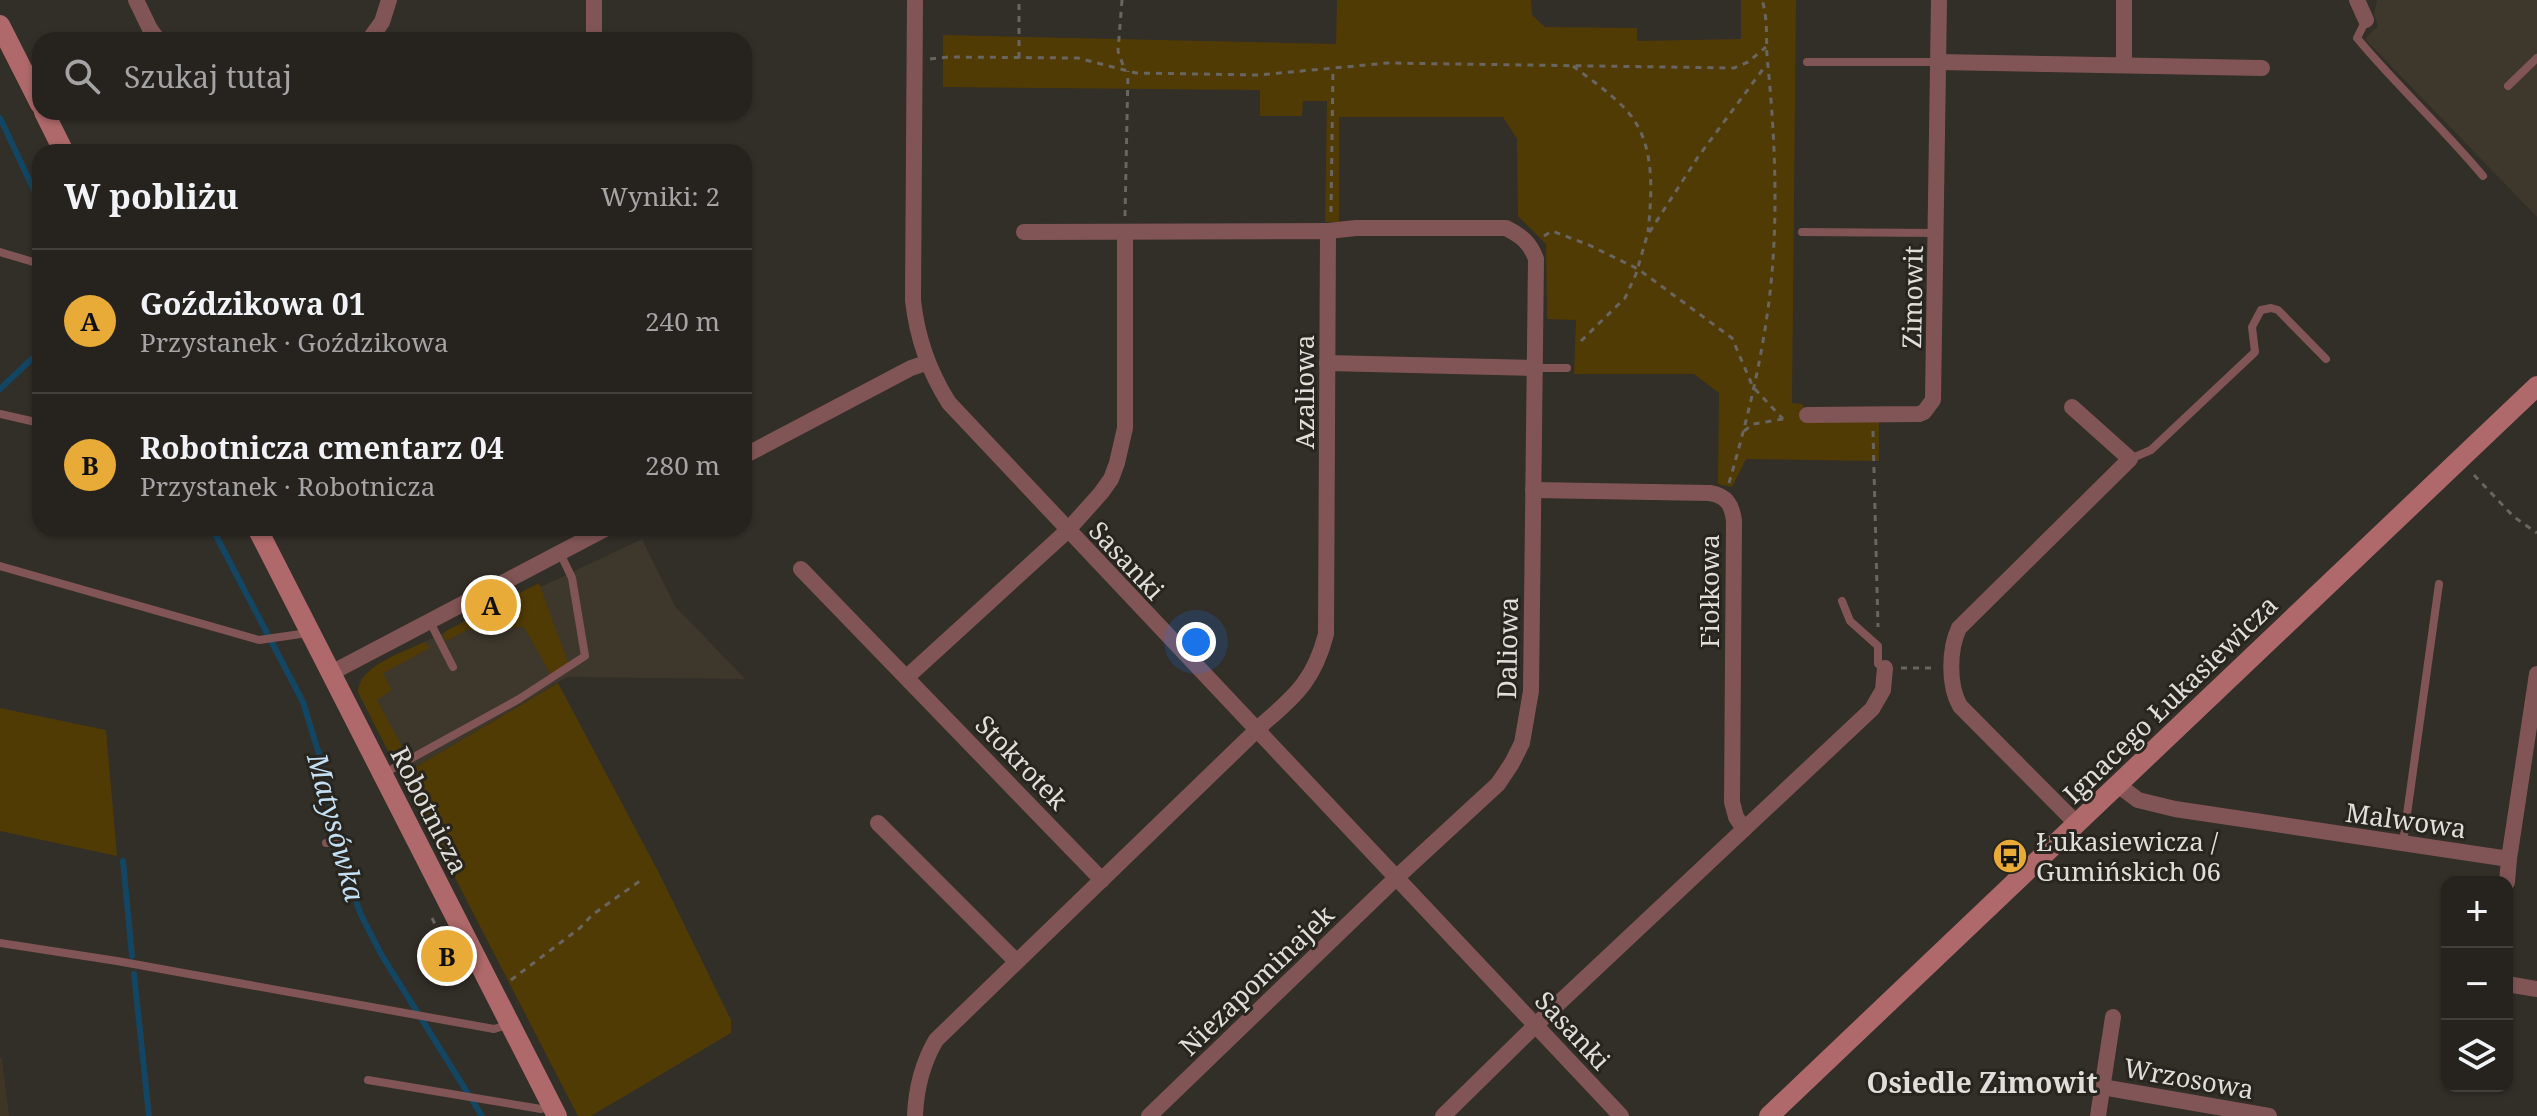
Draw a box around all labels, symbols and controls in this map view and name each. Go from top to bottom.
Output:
search box [32,32,752,120]
icon: search [60,54,104,98]
text: Szukaj tutaj [124,56,292,97]
text: W pobliżu [64,173,239,219]
text: Wyniki: 2 [601,178,720,214]
street label: Zimowit [1893,245,1931,349]
text: Goździkowa 01 [140,283,366,324]
text: A [80,303,100,339]
text: 240 m [645,303,720,339]
text: Przystanek · Goździkowa [140,324,449,360]
street label: Azaliowa [1286,335,1322,449]
text: Robotnicza cmentarz 04 [140,427,504,468]
text: B [81,447,99,483]
text: 280 m [645,447,720,483]
text: Przystanek · Robotnicza [140,468,435,504]
street label: Sasanki [1081,513,1173,607]
street label: Fiołkowa [1691,534,1727,648]
pin: A [465,575,517,635]
street label: Ignacego Łukasiewicza [2055,587,2285,811]
street label: Daliowa [1488,597,1526,699]
your location [1176,622,1216,662]
street label: Stokrotek [968,707,1077,818]
street label: Robotnicza [383,740,477,880]
water label: Matysówka [299,748,375,906]
street label: Malwowa [2343,794,2469,846]
place label: Łukasiewicza / Gumińskich 06 [2036,823,2221,889]
bus stop icon: Łukasiewicza / Gumińskich 06 [1991,837,2029,875]
map controls [2441,876,2513,1092]
button: + [2441,876,2513,948]
street label: Niezapominajek [1171,896,1342,1063]
pin: B [421,926,473,986]
button: − [2441,948,2513,1020]
street label: Sasanki [1527,983,1619,1077]
button: layers [2441,1020,2513,1092]
street label: Wrzosowa [2121,1049,2257,1107]
district label: Osiedle Zimowit [1866,1063,2098,1101]

